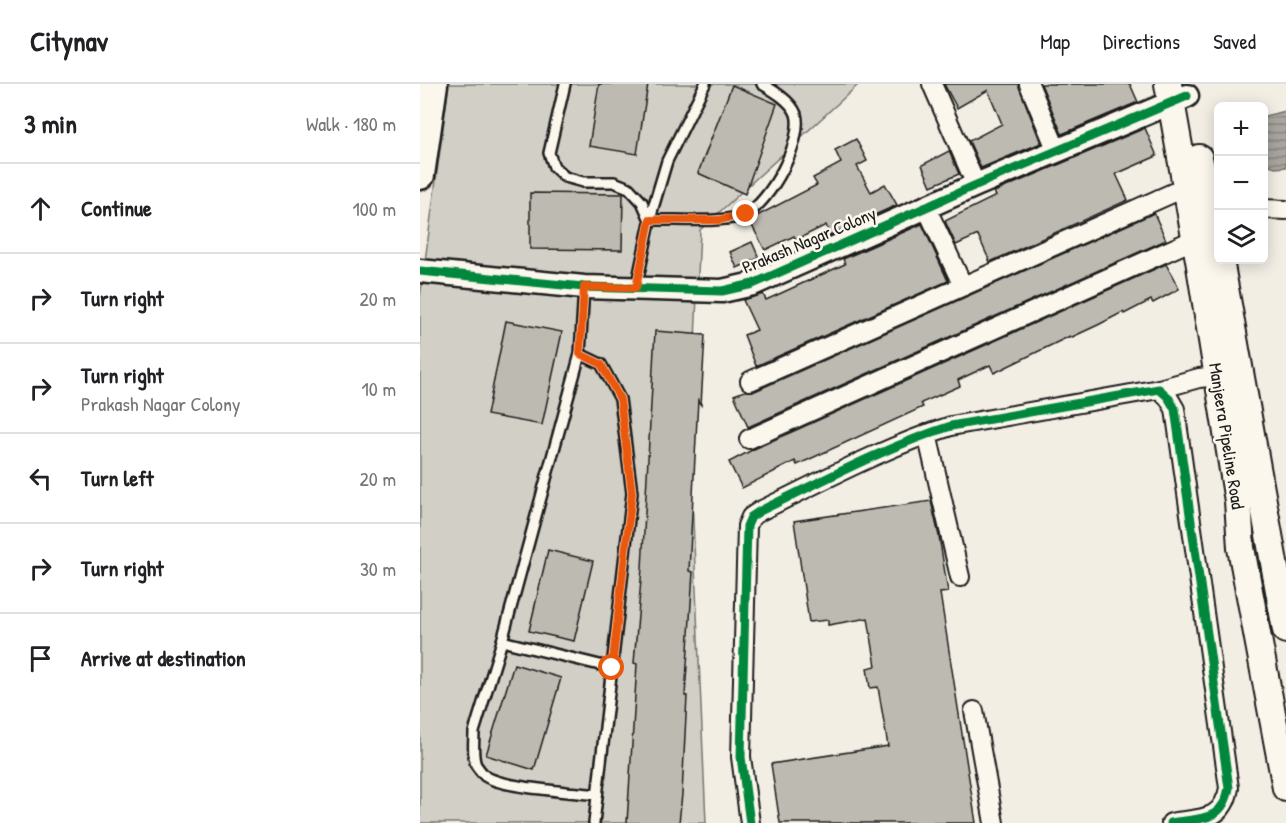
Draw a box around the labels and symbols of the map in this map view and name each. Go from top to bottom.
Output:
route end [732,200,758,226]
street label: Prakash Nagar Colony [738,200,880,280]
street label: Manjeera Pipeline Road [1203,361,1251,511]
route start [598,654,624,680]

